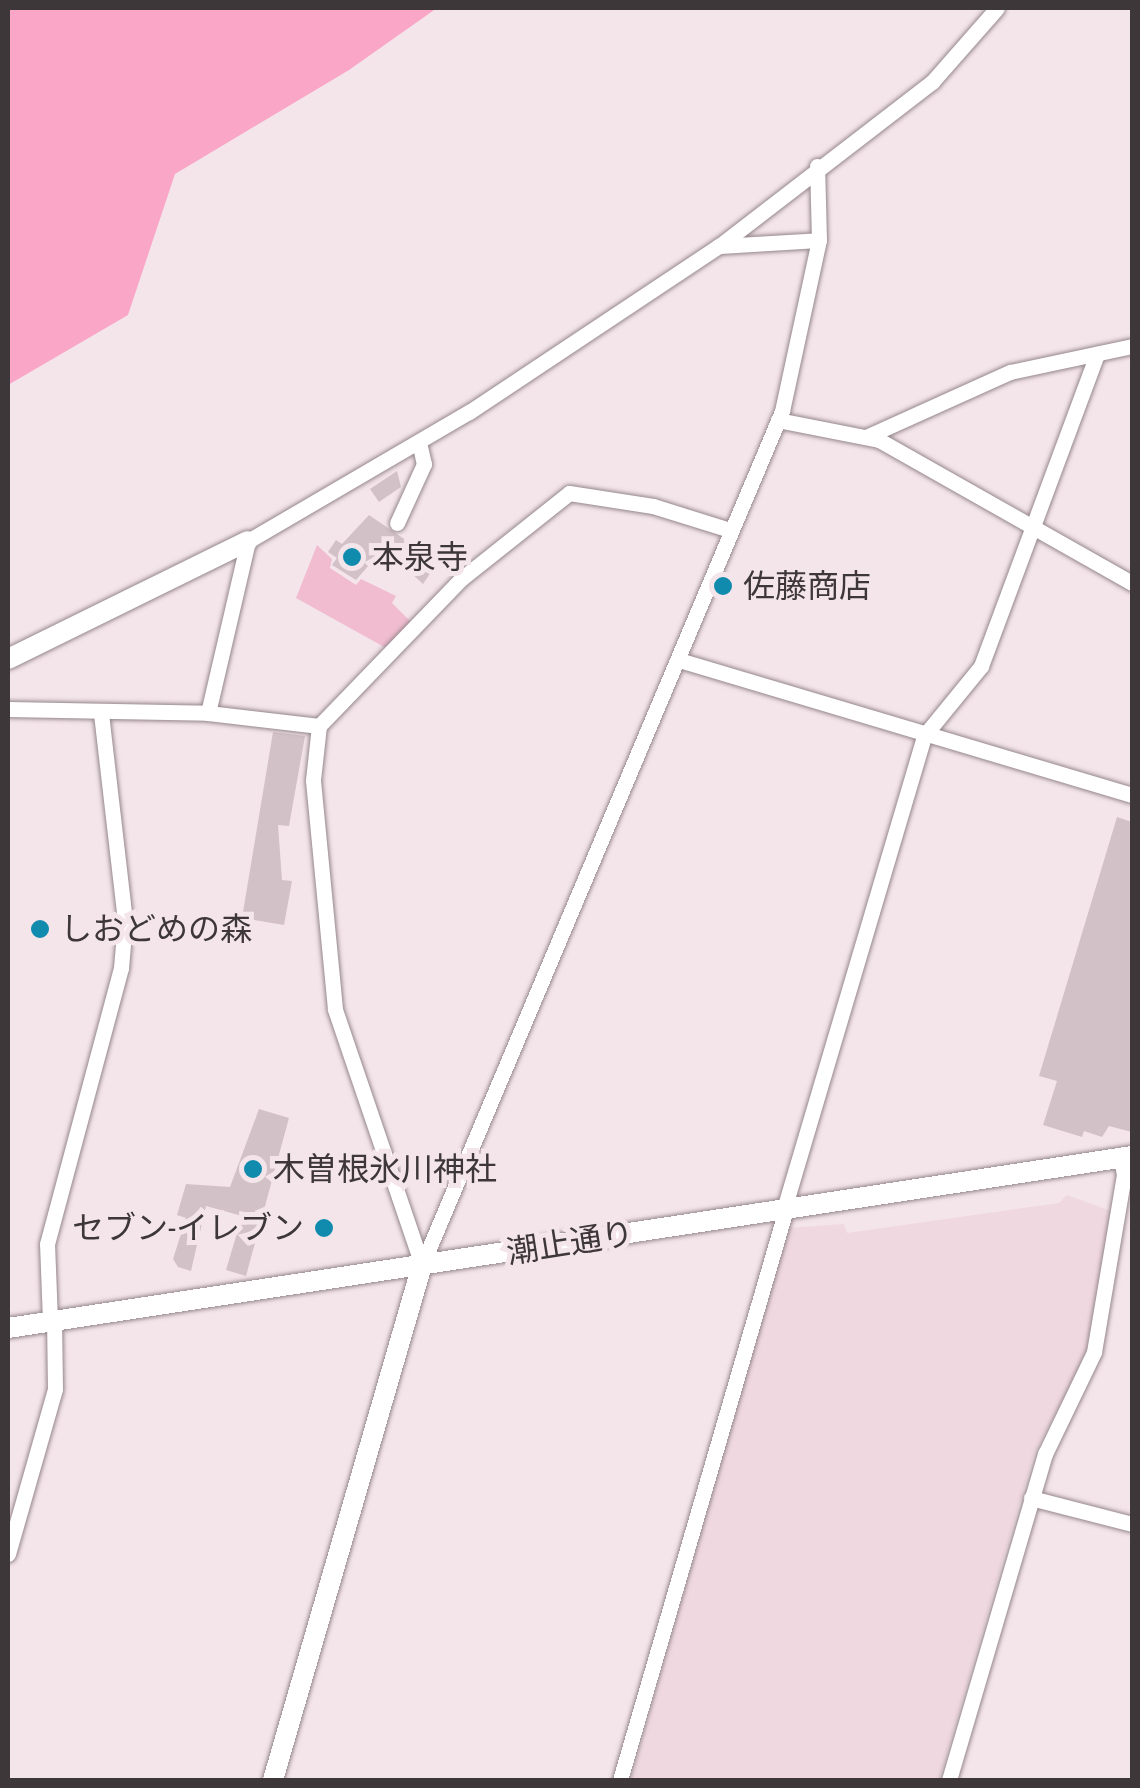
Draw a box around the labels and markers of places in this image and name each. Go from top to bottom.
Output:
place label: 本泉寺 [372,538,468,576]
marker: 本泉寺 [341,546,363,568]
place label: 佐藤商店 [743,567,871,605]
marker: 佐藤商店 [712,575,734,597]
place label: しおどめの森 [60,910,252,948]
marker: しおどめの森 [29,918,51,940]
place label: 木曽根氷川神社 [273,1150,497,1188]
marker: 木曽根氷川神社 [242,1158,264,1180]
place label: セブン-イレブン [72,1209,304,1247]
marker: セブン-イレブン [313,1217,335,1239]

